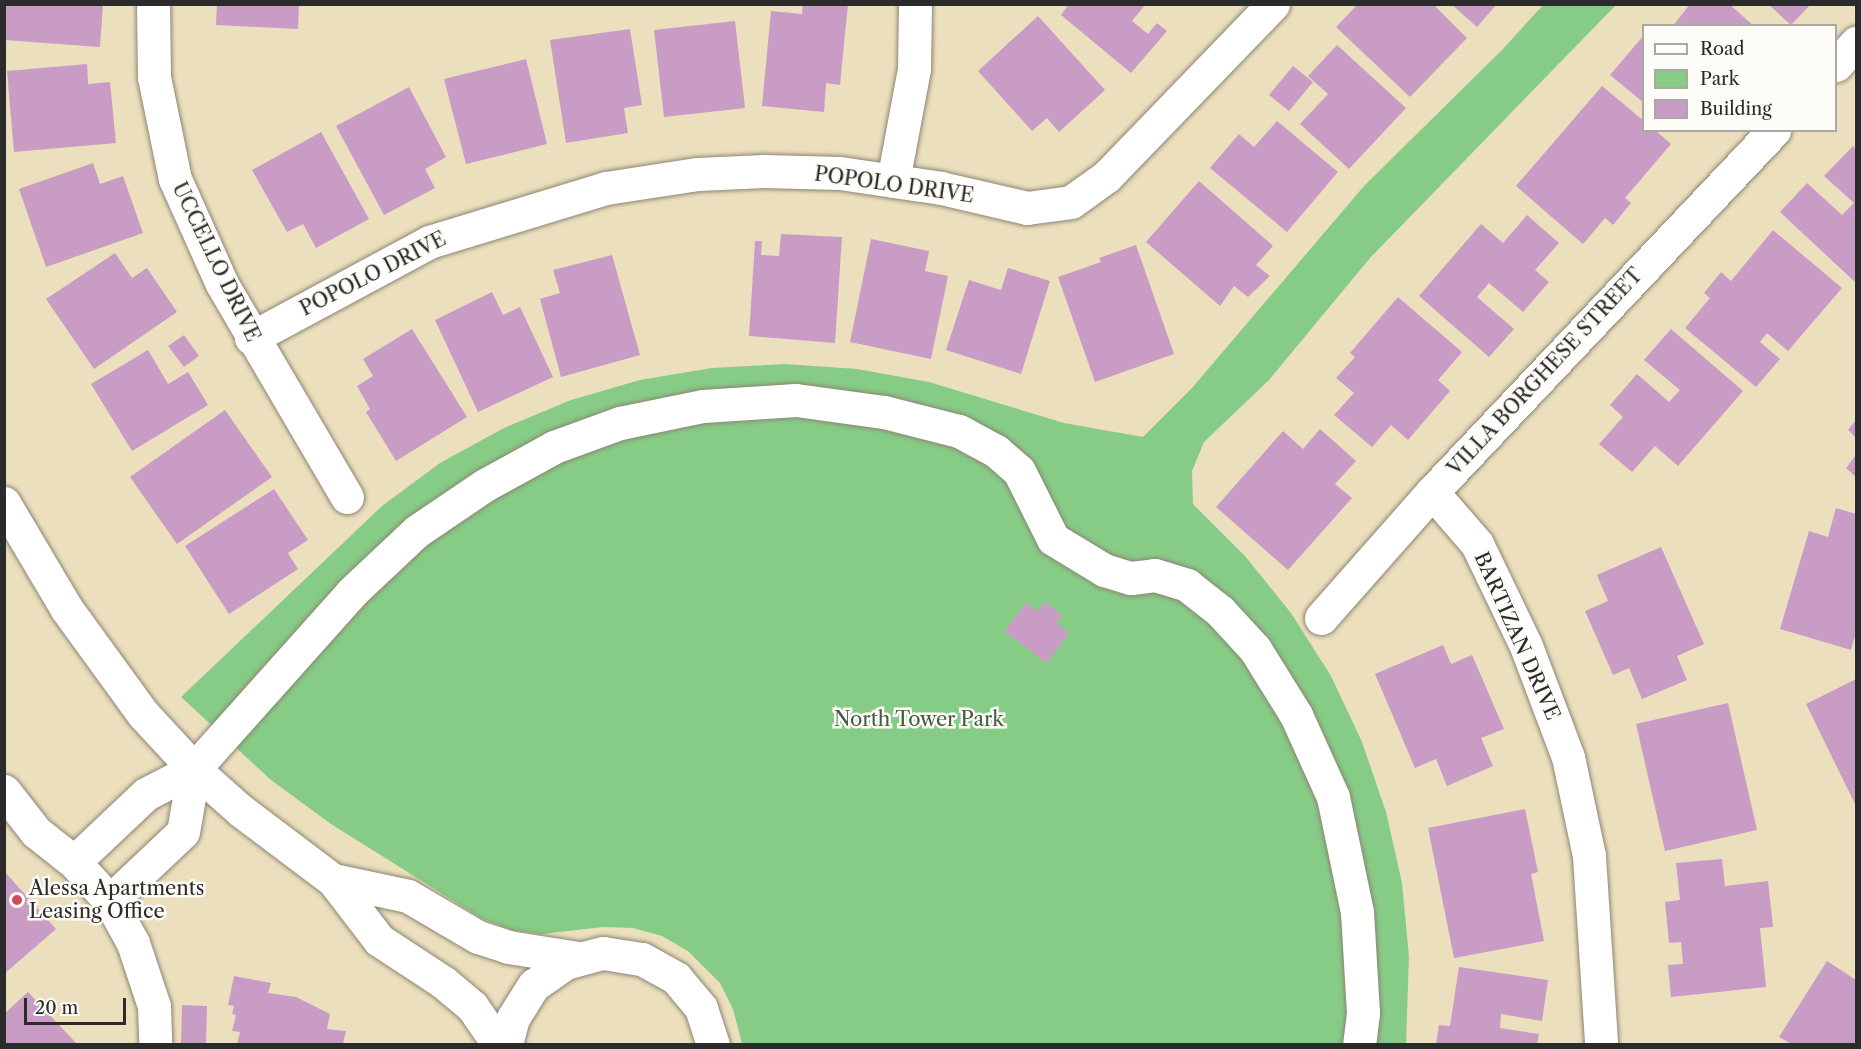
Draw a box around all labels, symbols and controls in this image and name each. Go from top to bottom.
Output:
legend [1642,24,1837,132]
text: Road [1700,38,1745,60]
text: Park [1700,68,1739,90]
text: Building [1700,98,1772,120]
street label: POPOLO DRIVE [813,162,975,208]
street label: UCCELLO DRIVE [167,178,265,346]
street label: POPOLO DRIVE [296,227,450,321]
street label: VILLA BORGHESE STREET [1442,263,1648,481]
street label: BARTIZAN DRIVE [1469,548,1565,724]
park label: North Tower Park [834,707,1004,731]
place label: Alessa Apartments Leasing Office [29,876,206,923]
marker: Alessa Apartments Leasing Office [10,893,24,907]
scale bar [27,986,129,1024]
text: 20 m [35,997,78,1019]

